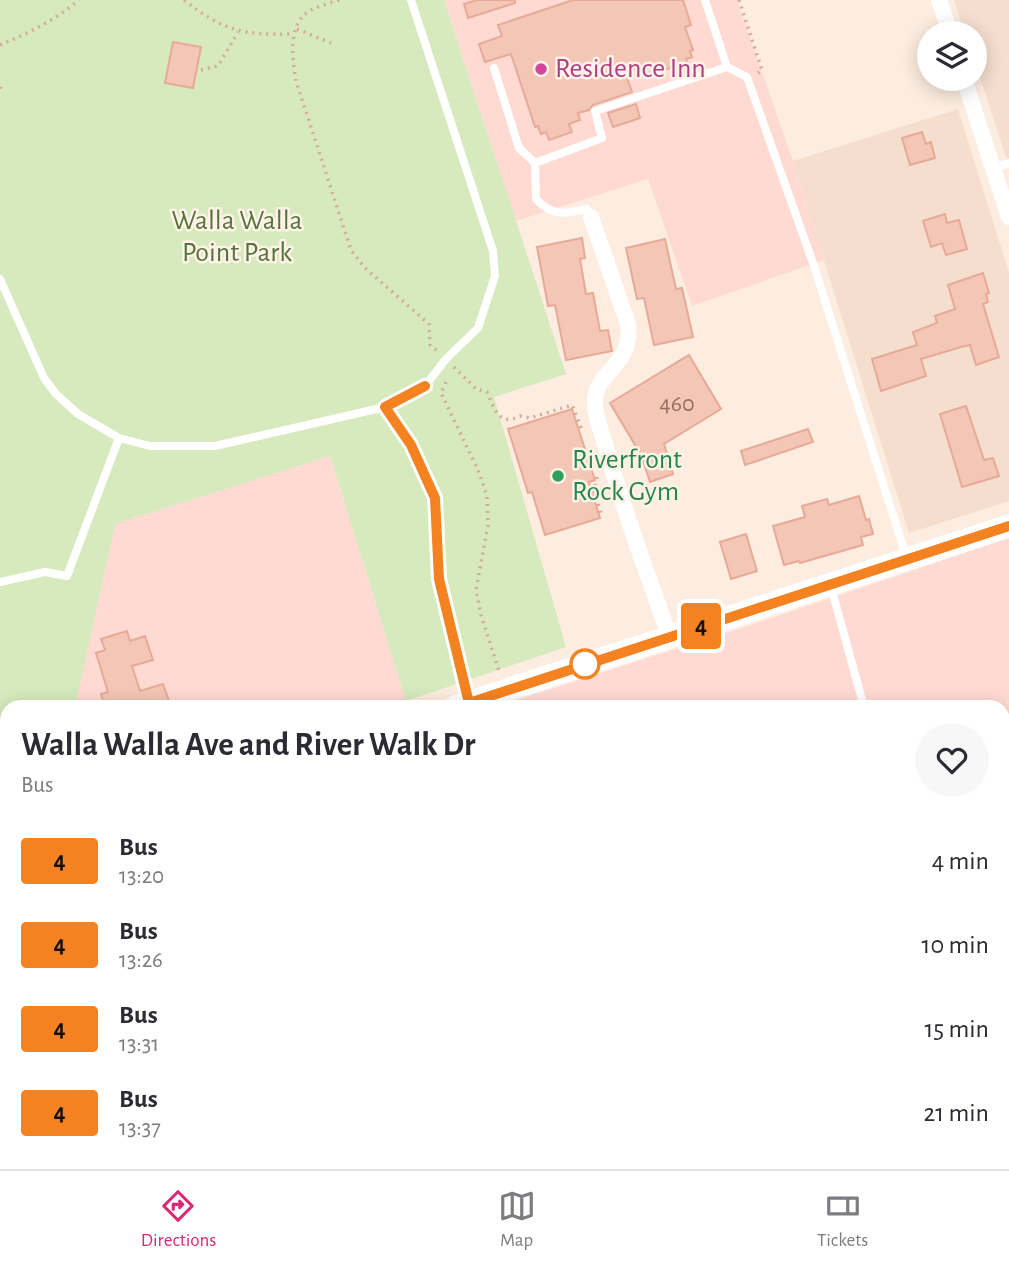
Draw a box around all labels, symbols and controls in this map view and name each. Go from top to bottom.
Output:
map controls [917,21,987,91]
button: layers [917,21,987,91]
place label: Residence Inn [555,55,706,83]
marker: Residence Inn [533,61,549,77]
park label: Walla Walla Point Park [171,207,303,267]
house number: 460 [659,392,695,416]
place label: Riverfront Rock Gym [572,446,682,506]
marker: Riverfront Rock Gym [550,468,566,484]
line badge: 4 [678,603,724,649]
text: 4 [695,614,707,638]
unlabelled marker [570,649,600,679]
button: heart [915,723,989,797]
text: Walla Walla Ave and River Walk Dr [21,729,476,762]
text: Bus [21,774,54,797]
text: Bus [119,834,158,860]
text: 4 min [932,848,989,874]
text: 4 [53,849,66,873]
text: 13:20 [119,865,164,888]
text: Bus [119,918,158,944]
text: 10 min [922,932,989,958]
text: 4 [53,933,66,957]
text: 13:26 [119,949,163,972]
text: Bus [119,1002,158,1028]
text: 15 min [924,1016,989,1042]
text: 4 [53,1017,66,1041]
text: 13:31 [119,1033,159,1056]
text: Bus [119,1086,158,1112]
text: 21 min [923,1100,989,1126]
text: 4 [53,1101,66,1125]
text: 13:37 [119,1117,161,1140]
tab: Directions [141,1187,216,1252]
tab: Map [498,1187,536,1252]
tab: Tickets [817,1187,868,1252]

